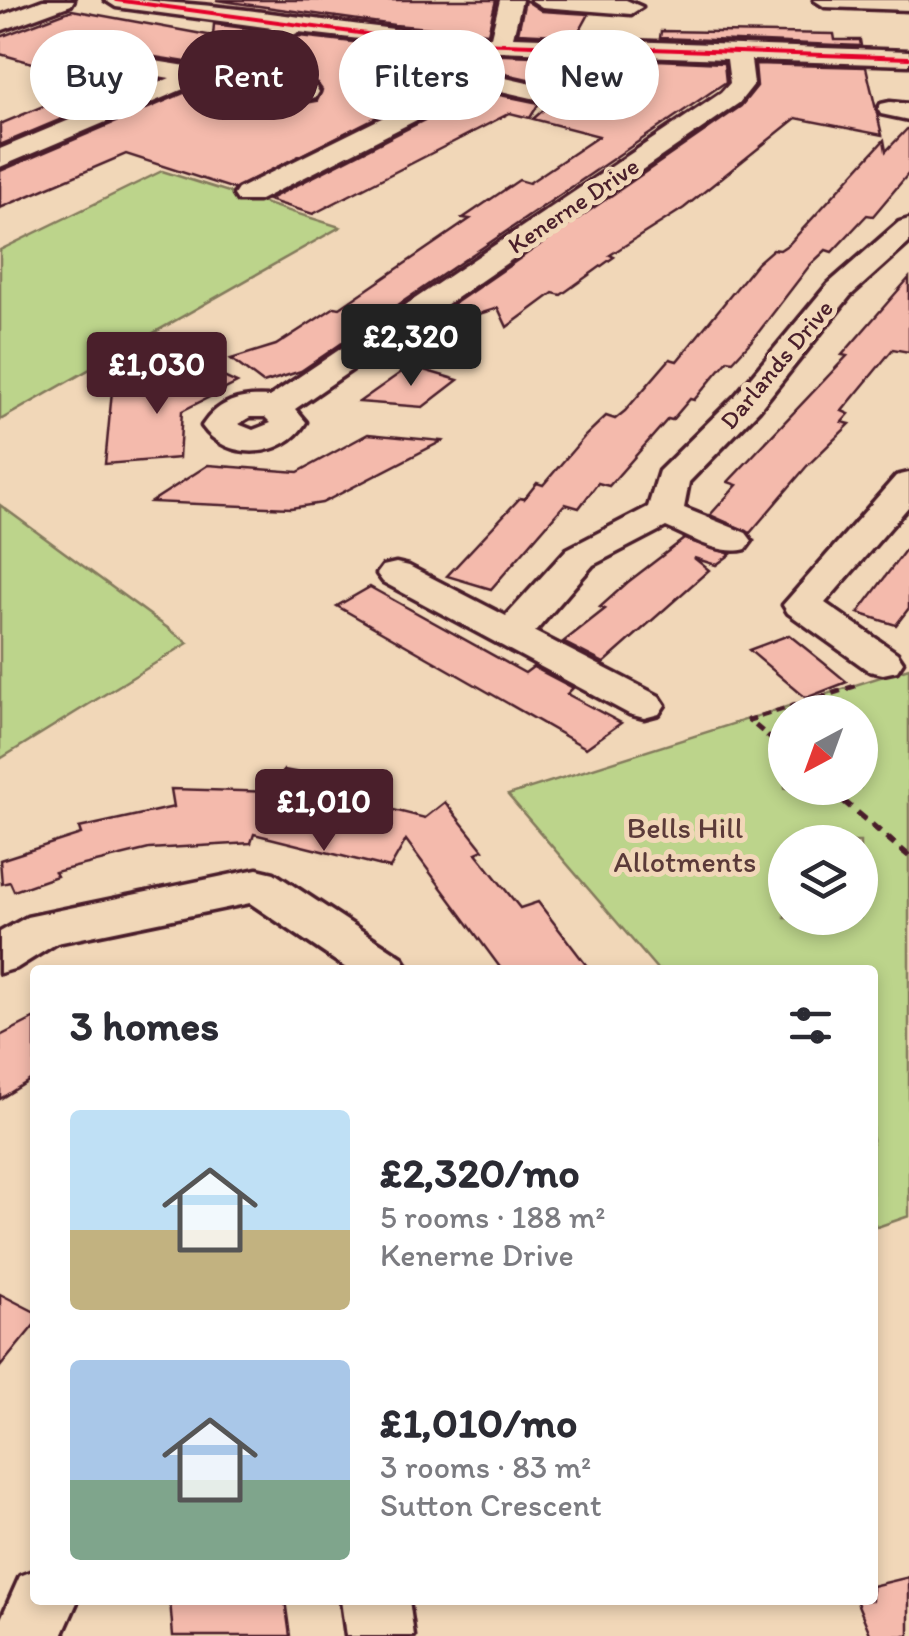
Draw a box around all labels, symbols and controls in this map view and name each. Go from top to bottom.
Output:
chip: Buy [30,30,158,120]
chip: Rent [178,30,319,120]
chip: Filters [339,30,505,120]
chip: New [525,30,659,120]
street label: Kenerne Drive [502,150,644,260]
street label: Darlands Drive [713,293,839,435]
pin: £2,320 [330,304,492,389]
text: £2,320 [363,317,459,355]
pin: £1,030 [76,332,238,417]
text: £1,030 [109,345,205,383]
north arrow [768,695,878,805]
map controls [768,695,878,935]
pin: £1,010 [243,769,405,854]
text: £1,010 [277,782,371,820]
park label: Bells Hill Allotments [614,809,756,880]
button: layers [768,825,878,935]
icon: filters [783,998,838,1053]
text: 3 homes [70,1000,219,1051]
text: £2,320/mo [380,1147,580,1198]
icon: home [150,1150,270,1270]
text: 5 rooms · 188 m² [380,1198,606,1236]
text: Kenerne Drive [380,1236,574,1274]
text: £1,010/mo [380,1397,577,1448]
icon: home [150,1400,270,1520]
text: 3 rooms · 83 m² [380,1448,591,1486]
text: Sutton Crescent [380,1486,602,1524]

